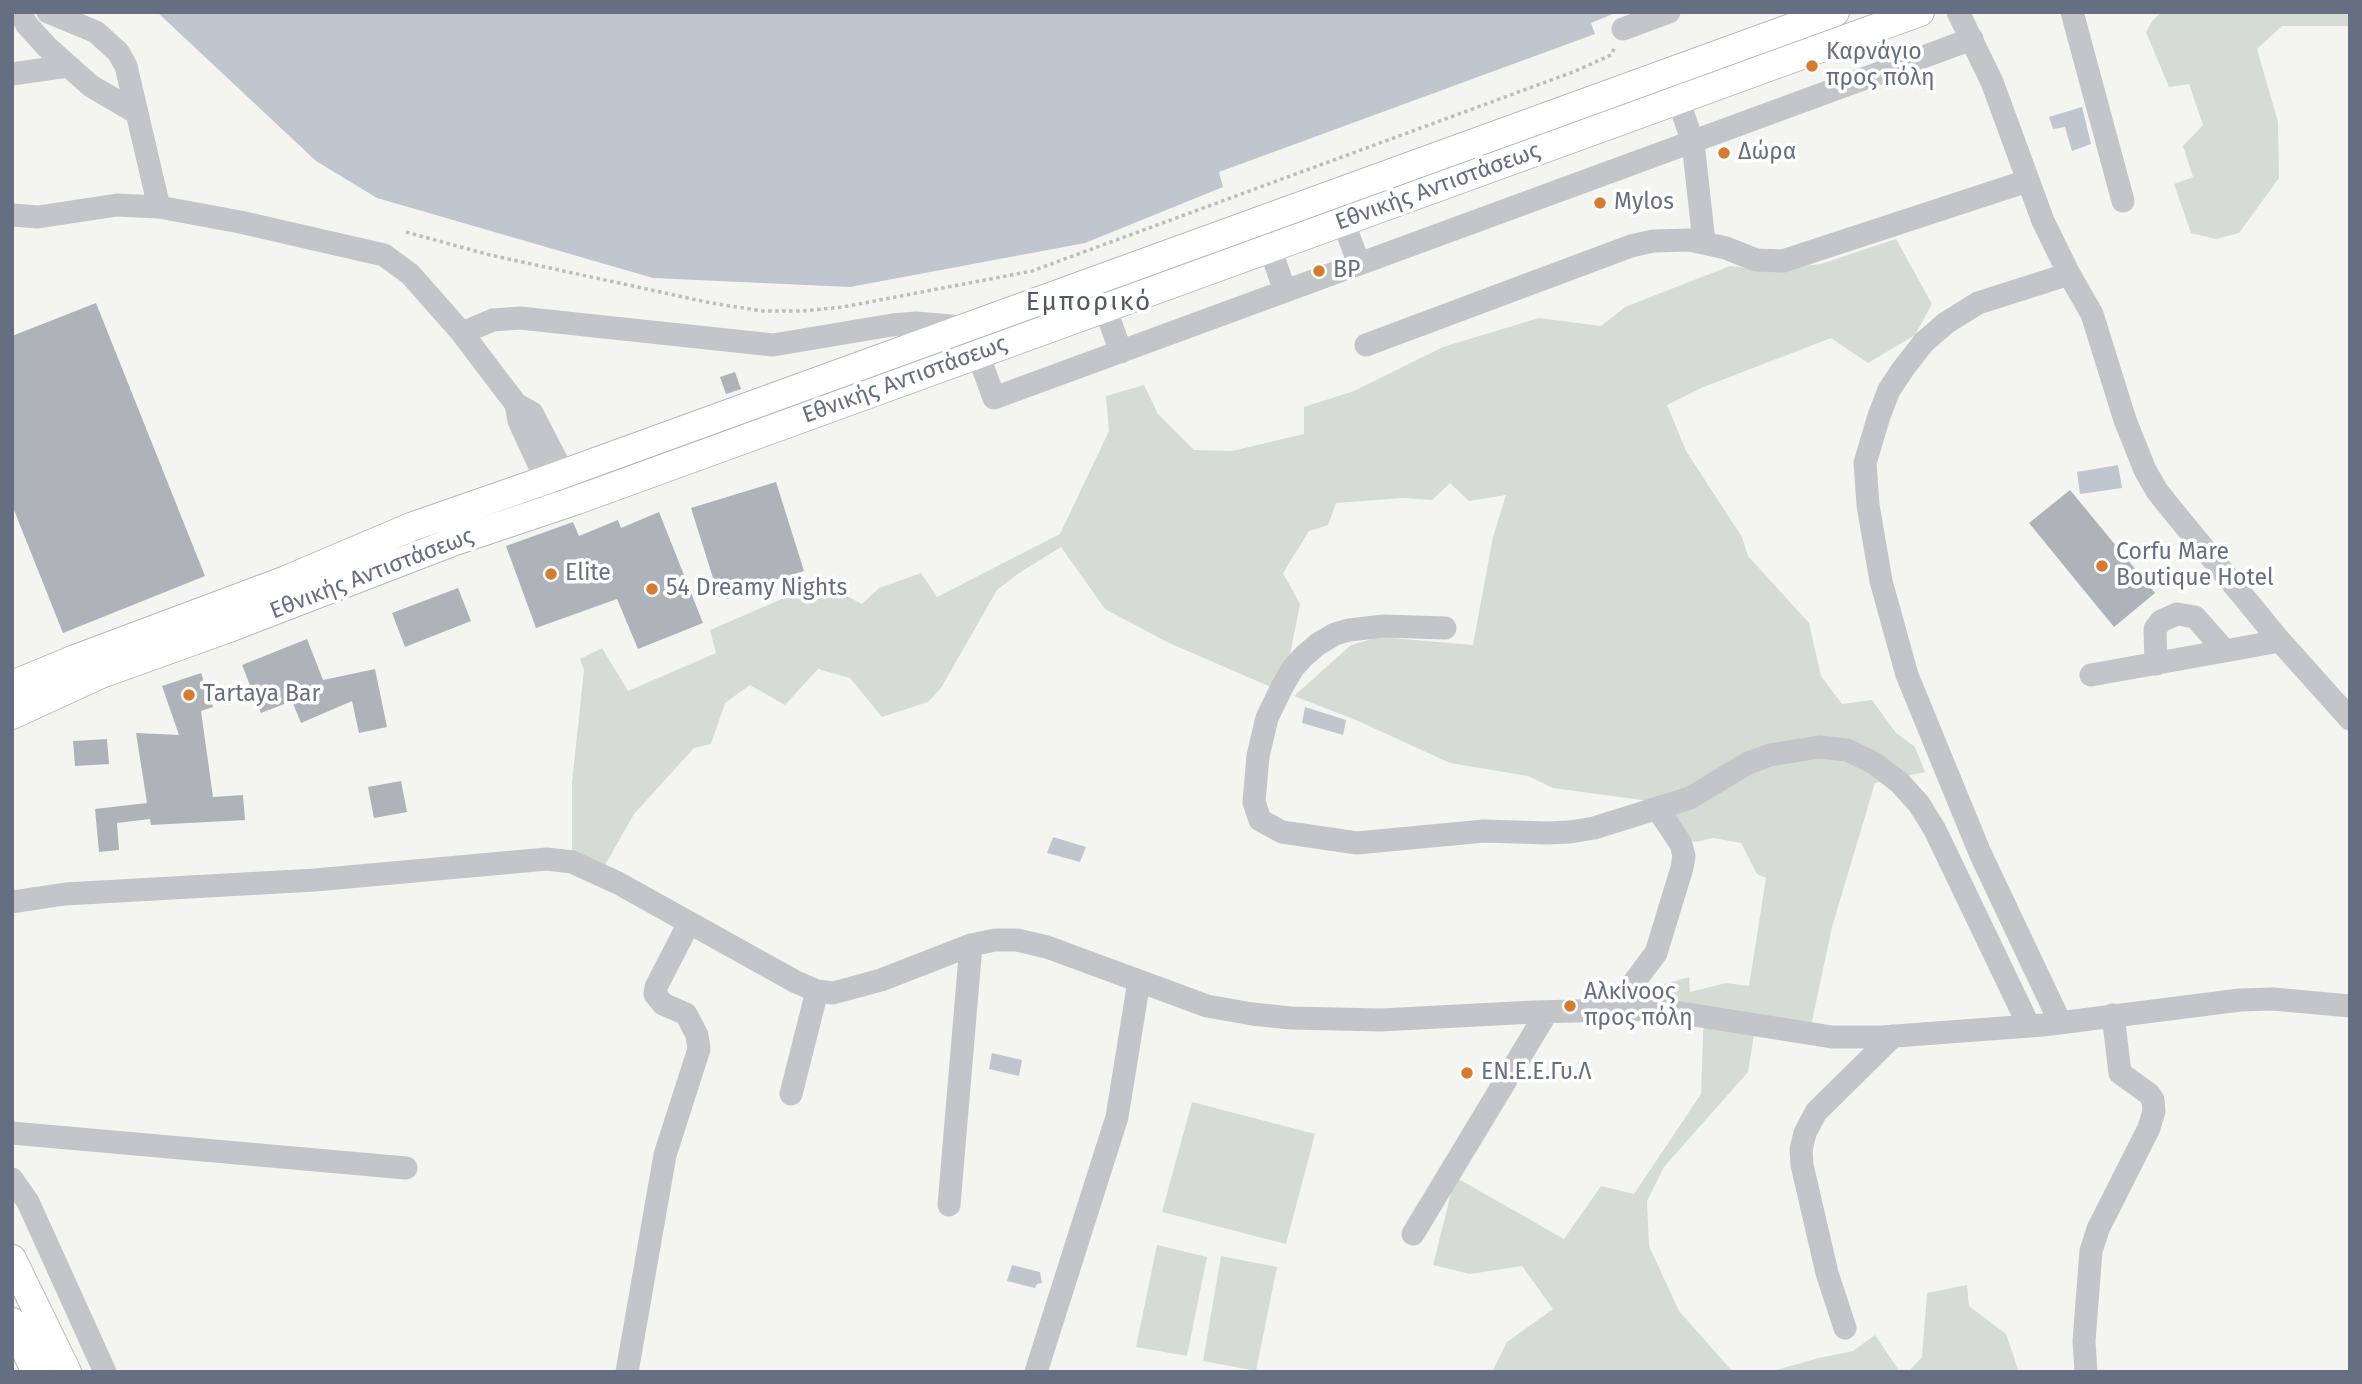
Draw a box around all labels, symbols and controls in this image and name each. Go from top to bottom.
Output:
place label: Καρνάγιο προς πόλη [1826,39,1935,93]
marker: Καρνάγιο προς πόλη [1804,58,1820,74]
street label: Εθνικής Αντιστάσεως [1332,137,1544,237]
place label: Δώρα [1738,139,1796,167]
marker: Δώρα [1716,145,1732,161]
place label: Mylos [1614,189,1674,217]
marker: Mylos [1592,195,1608,211]
place label: BP [1333,257,1360,285]
marker: BP [1311,263,1327,279]
district label: Εμπορικό [1027,287,1151,319]
street label: Εθνικής Αντιστάσεως [799,330,1011,430]
street label: Εθνικής Αντιστάσεως [266,522,478,626]
place label: Corfu Mare Boutique Hotel [2116,539,2274,593]
marker: Corfu Mare Boutique Hotel [2094,558,2110,574]
place label: Elite [565,560,611,588]
marker: Elite [543,566,559,582]
place label: 54 Dreamy Nights [666,575,847,603]
marker: 54 Dreamy Nights [644,581,660,597]
place label: Tartaya Bar [203,681,320,709]
marker: Tartaya Bar [181,687,197,703]
place label: Αλκίνοος προς πόλη [1584,979,1693,1033]
marker: Αλκίνοος προς πόλη [1562,998,1578,1014]
place label: ΕΝ.Ε.Ε.Γυ.Λ [1481,1059,1591,1087]
marker: ΕΝ.Ε.Ε.Γυ.Λ [1459,1065,1475,1081]

